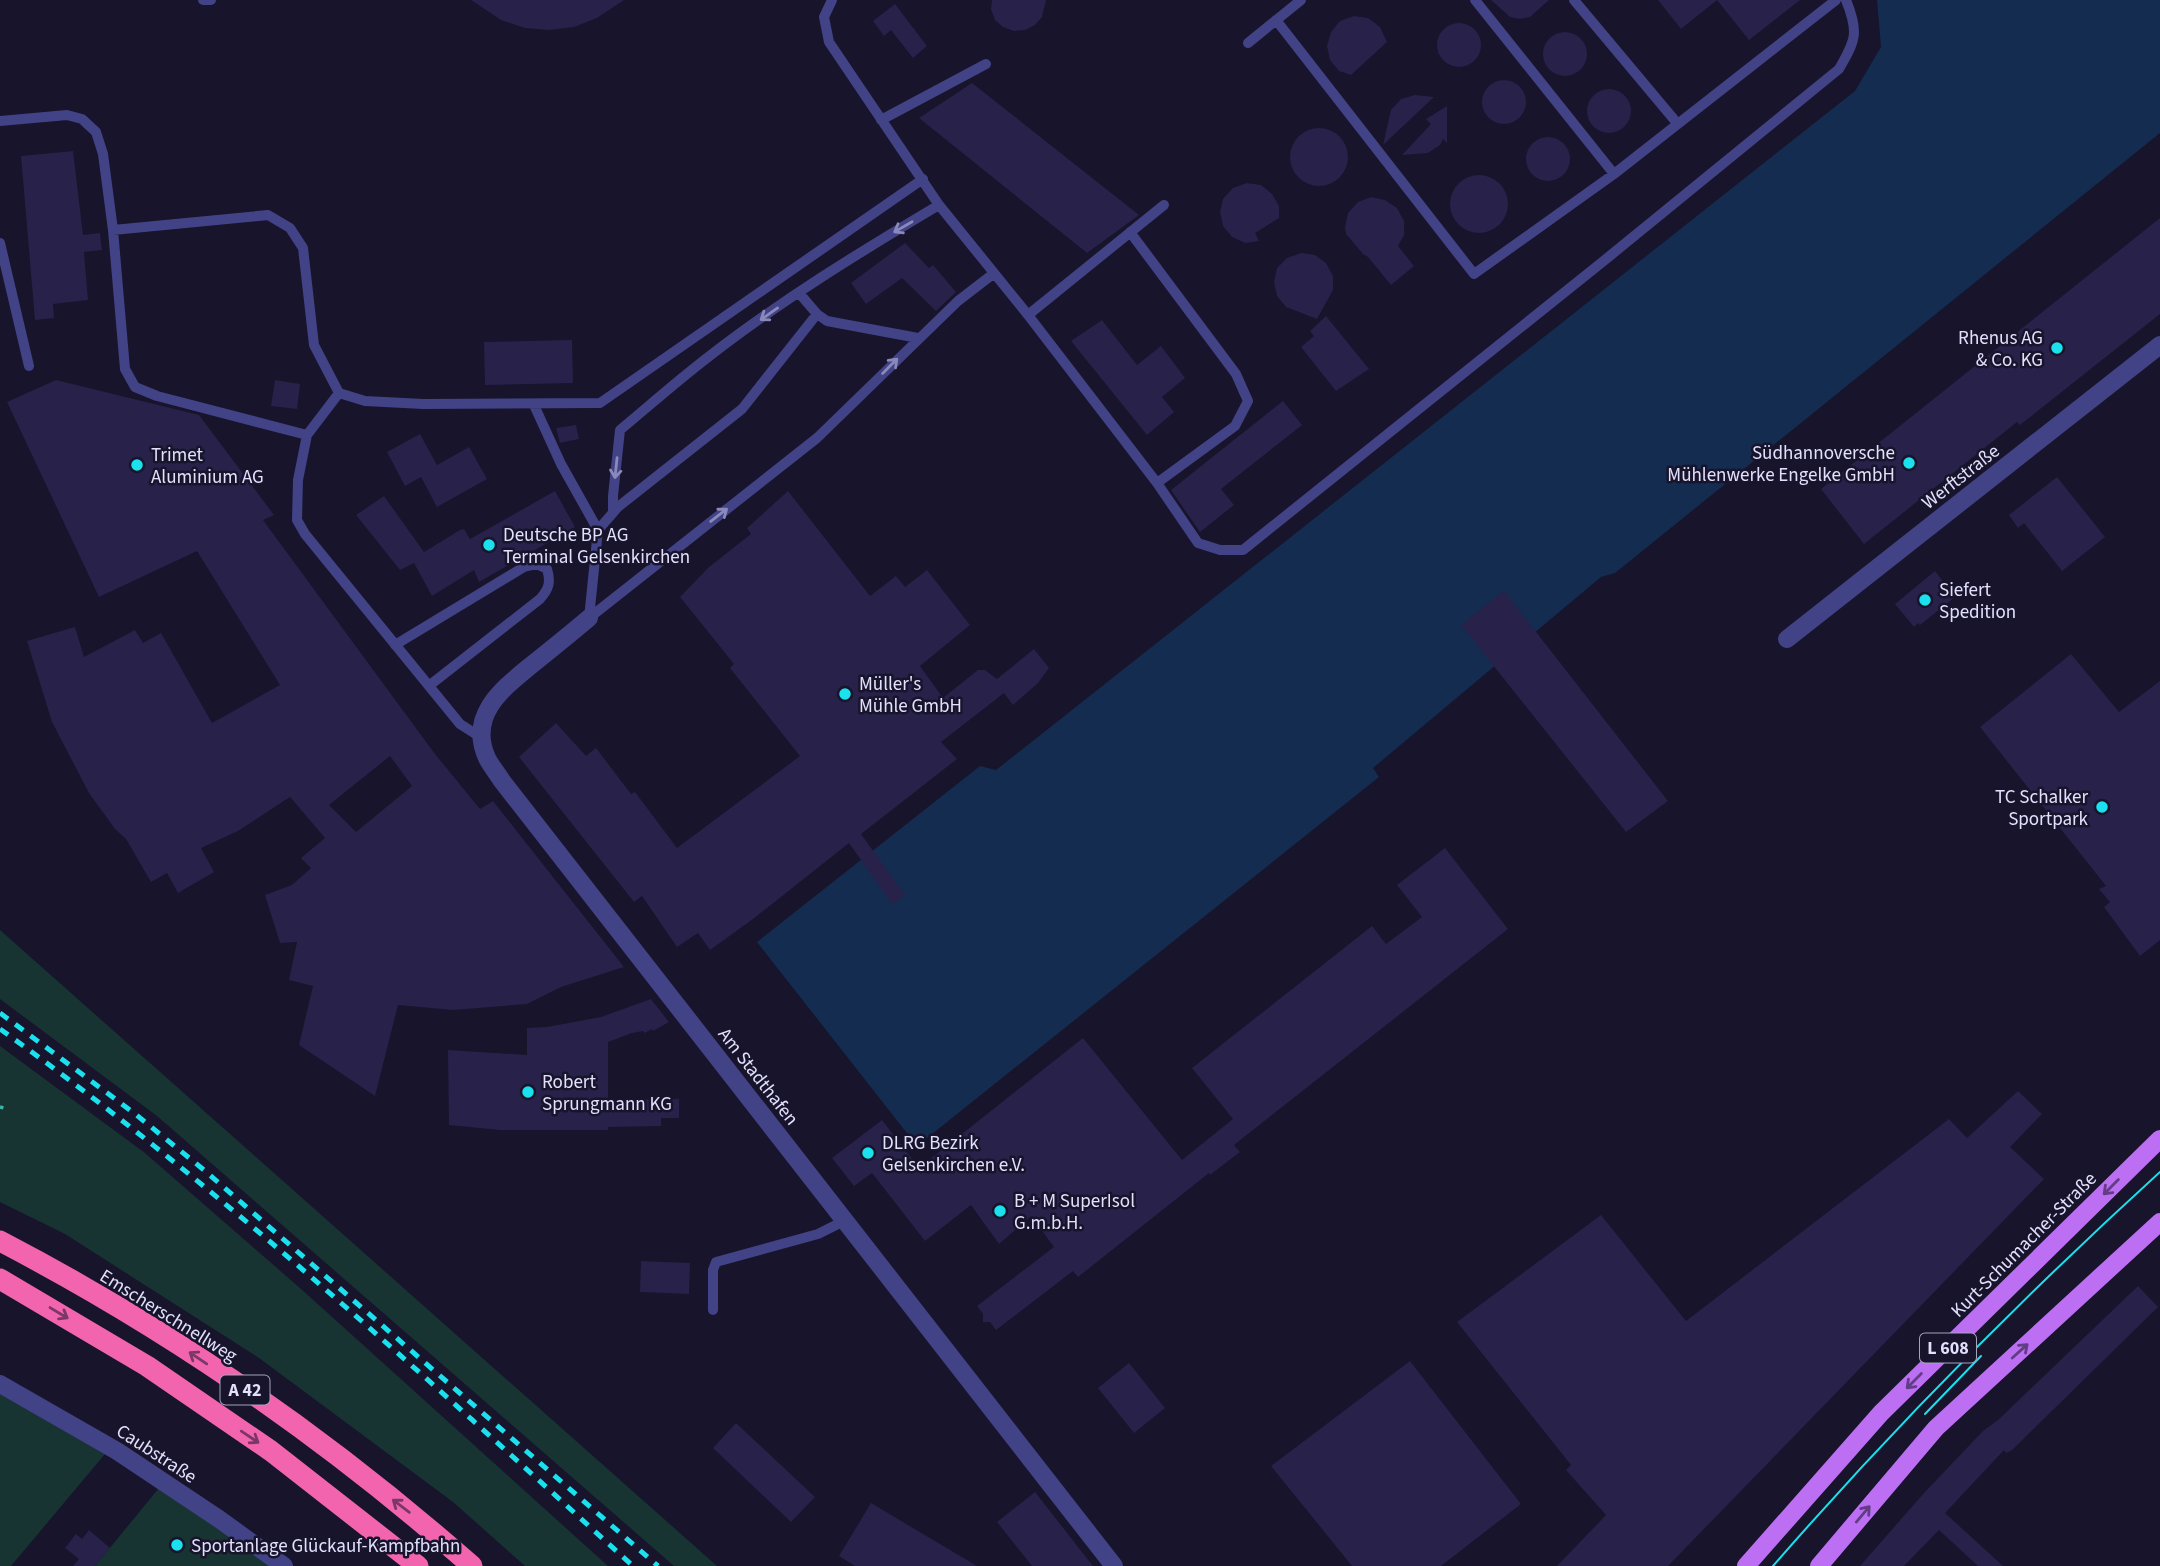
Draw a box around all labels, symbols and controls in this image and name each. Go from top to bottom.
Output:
one-way arrow [893,220,913,234]
one-way arrow [760,307,779,321]
place label: Rhenus AG & Co. KG [1958,325,2043,374]
marker: Rhenus AG & Co. KG [2049,340,2065,356]
one-way arrow [882,358,899,375]
street label: Werftstraße [1916,438,2006,516]
place label: Südhannoversche Mühlenwerke Engelke GmbH [1667,440,1895,489]
place label: Trimet Aluminium AG [151,442,264,491]
marker: Südhannoversche Mühlenwerke Engelke GmbH [1901,455,1917,471]
one-way arrow [609,456,622,479]
marker: Trimet Aluminium AG [129,457,145,473]
one-way arrow [710,508,728,523]
place label: Deutsche BP AG Terminal Gelsenkirchen [503,522,690,571]
marker: Deutsche BP AG Terminal Gelsenkirchen [481,537,497,553]
place label: Siefert Spedition [1939,577,2016,626]
marker: Siefert Spedition [1917,592,1933,608]
place label: Müller's Mühle GmbH [859,671,962,720]
marker: Müller's Mühle GmbH [837,686,853,702]
place label: TC Schalker Sportpark [1995,784,2089,833]
marker: TC Schalker Sportpark [2094,799,2110,815]
street label: Am Stadthafen [711,1022,805,1131]
place label: Robert Sprungmann KG [542,1069,672,1118]
marker: Robert Sprungmann KG [520,1084,536,1100]
place label: DLRG Bezirk Gelsenkirchen e.V. [882,1130,1025,1179]
marker: DLRG Bezirk Gelsenkirchen e.V. [860,1145,876,1161]
street label: Kurt-Schumacher-Straße [1945,1166,2103,1324]
one-way arrow [2103,1178,2120,1195]
place label: B + M SuperIsol G.m.b.H. [1014,1188,1135,1237]
marker: B + M SuperIsol G.m.b.H. [992,1203,1008,1219]
street label: Emscherschnellweg [94,1263,243,1370]
one-way arrow [49,1306,69,1320]
road number: L 608 [1920,1334,1976,1363]
one-way arrow [2011,1343,2029,1359]
one-way arrow [188,1351,208,1365]
one-way arrow [1906,1372,1923,1389]
road number: A 42 [220,1376,270,1405]
street label: Caubstraße [111,1418,202,1490]
one-way arrow [240,1430,259,1444]
one-way arrow [392,1499,411,1514]
one-way arrow [1855,1505,1871,1523]
place label: Sportanlage Glückauf-Kampfbahn [191,1533,460,1560]
marker: Sportanlage Glückauf-Kampfbahn [169,1537,185,1553]

